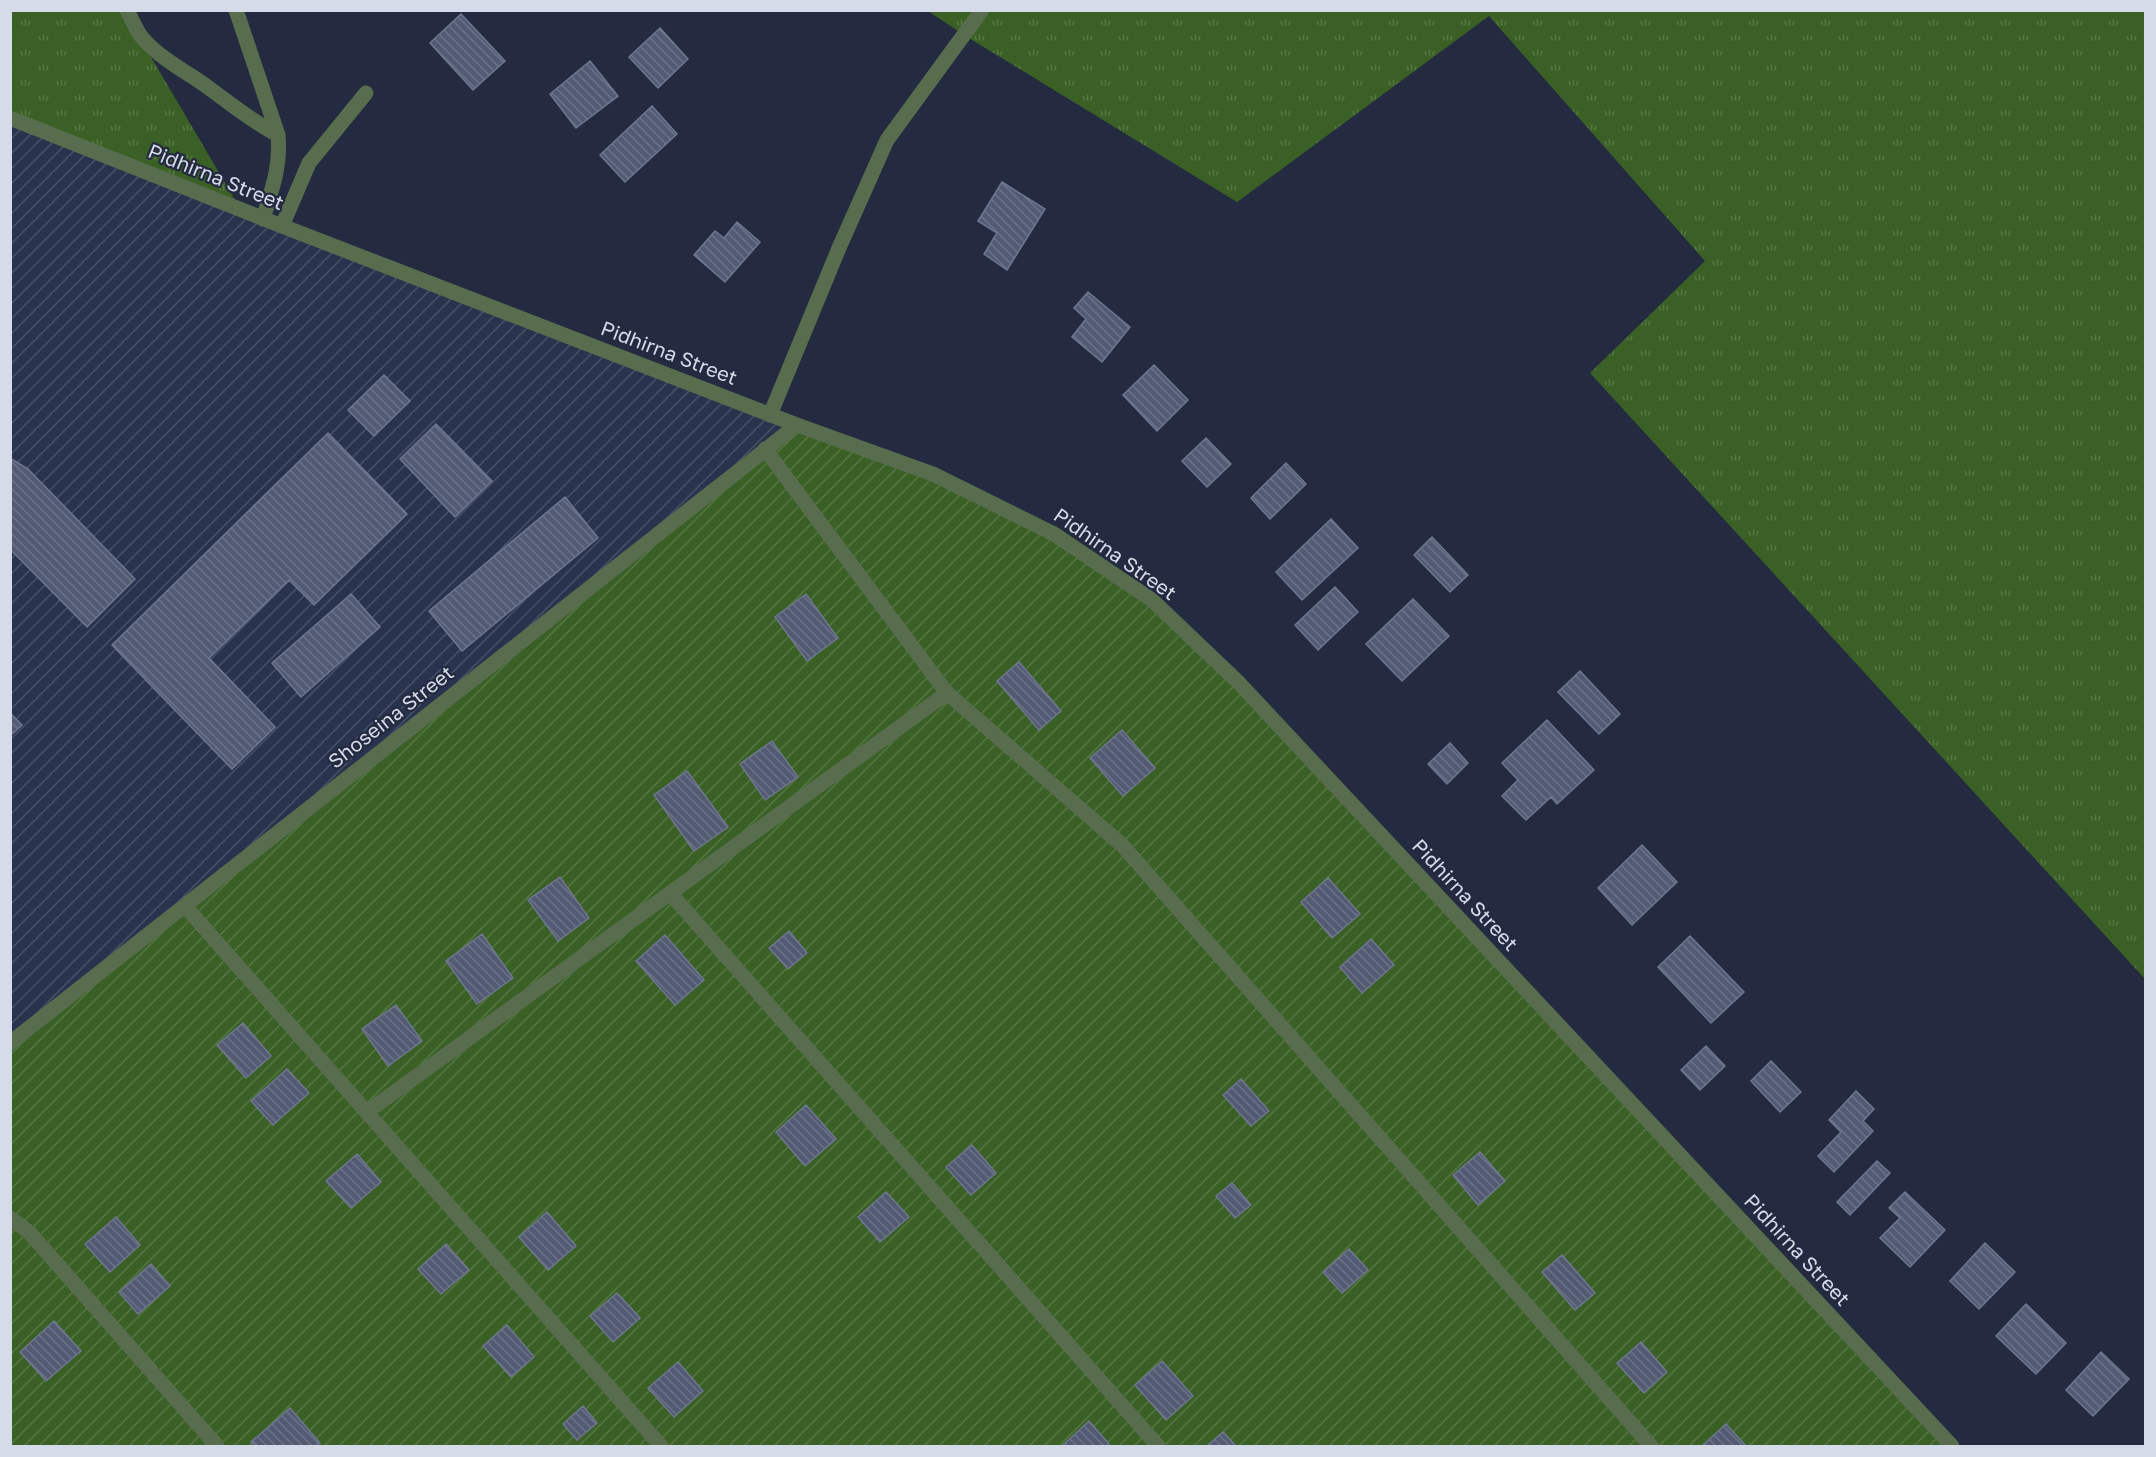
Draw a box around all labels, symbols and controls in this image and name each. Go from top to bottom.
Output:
street label: Pidhirna Street [145,138,288,214]
street label: Pidhirna Street [598,315,741,389]
street label: Pidhirna Street [1050,502,1181,604]
street label: Shoseina Street [323,660,458,773]
street label: Pidhirna Street [1408,833,1524,955]
street label: Pidhirna Street [1740,1188,1856,1310]

